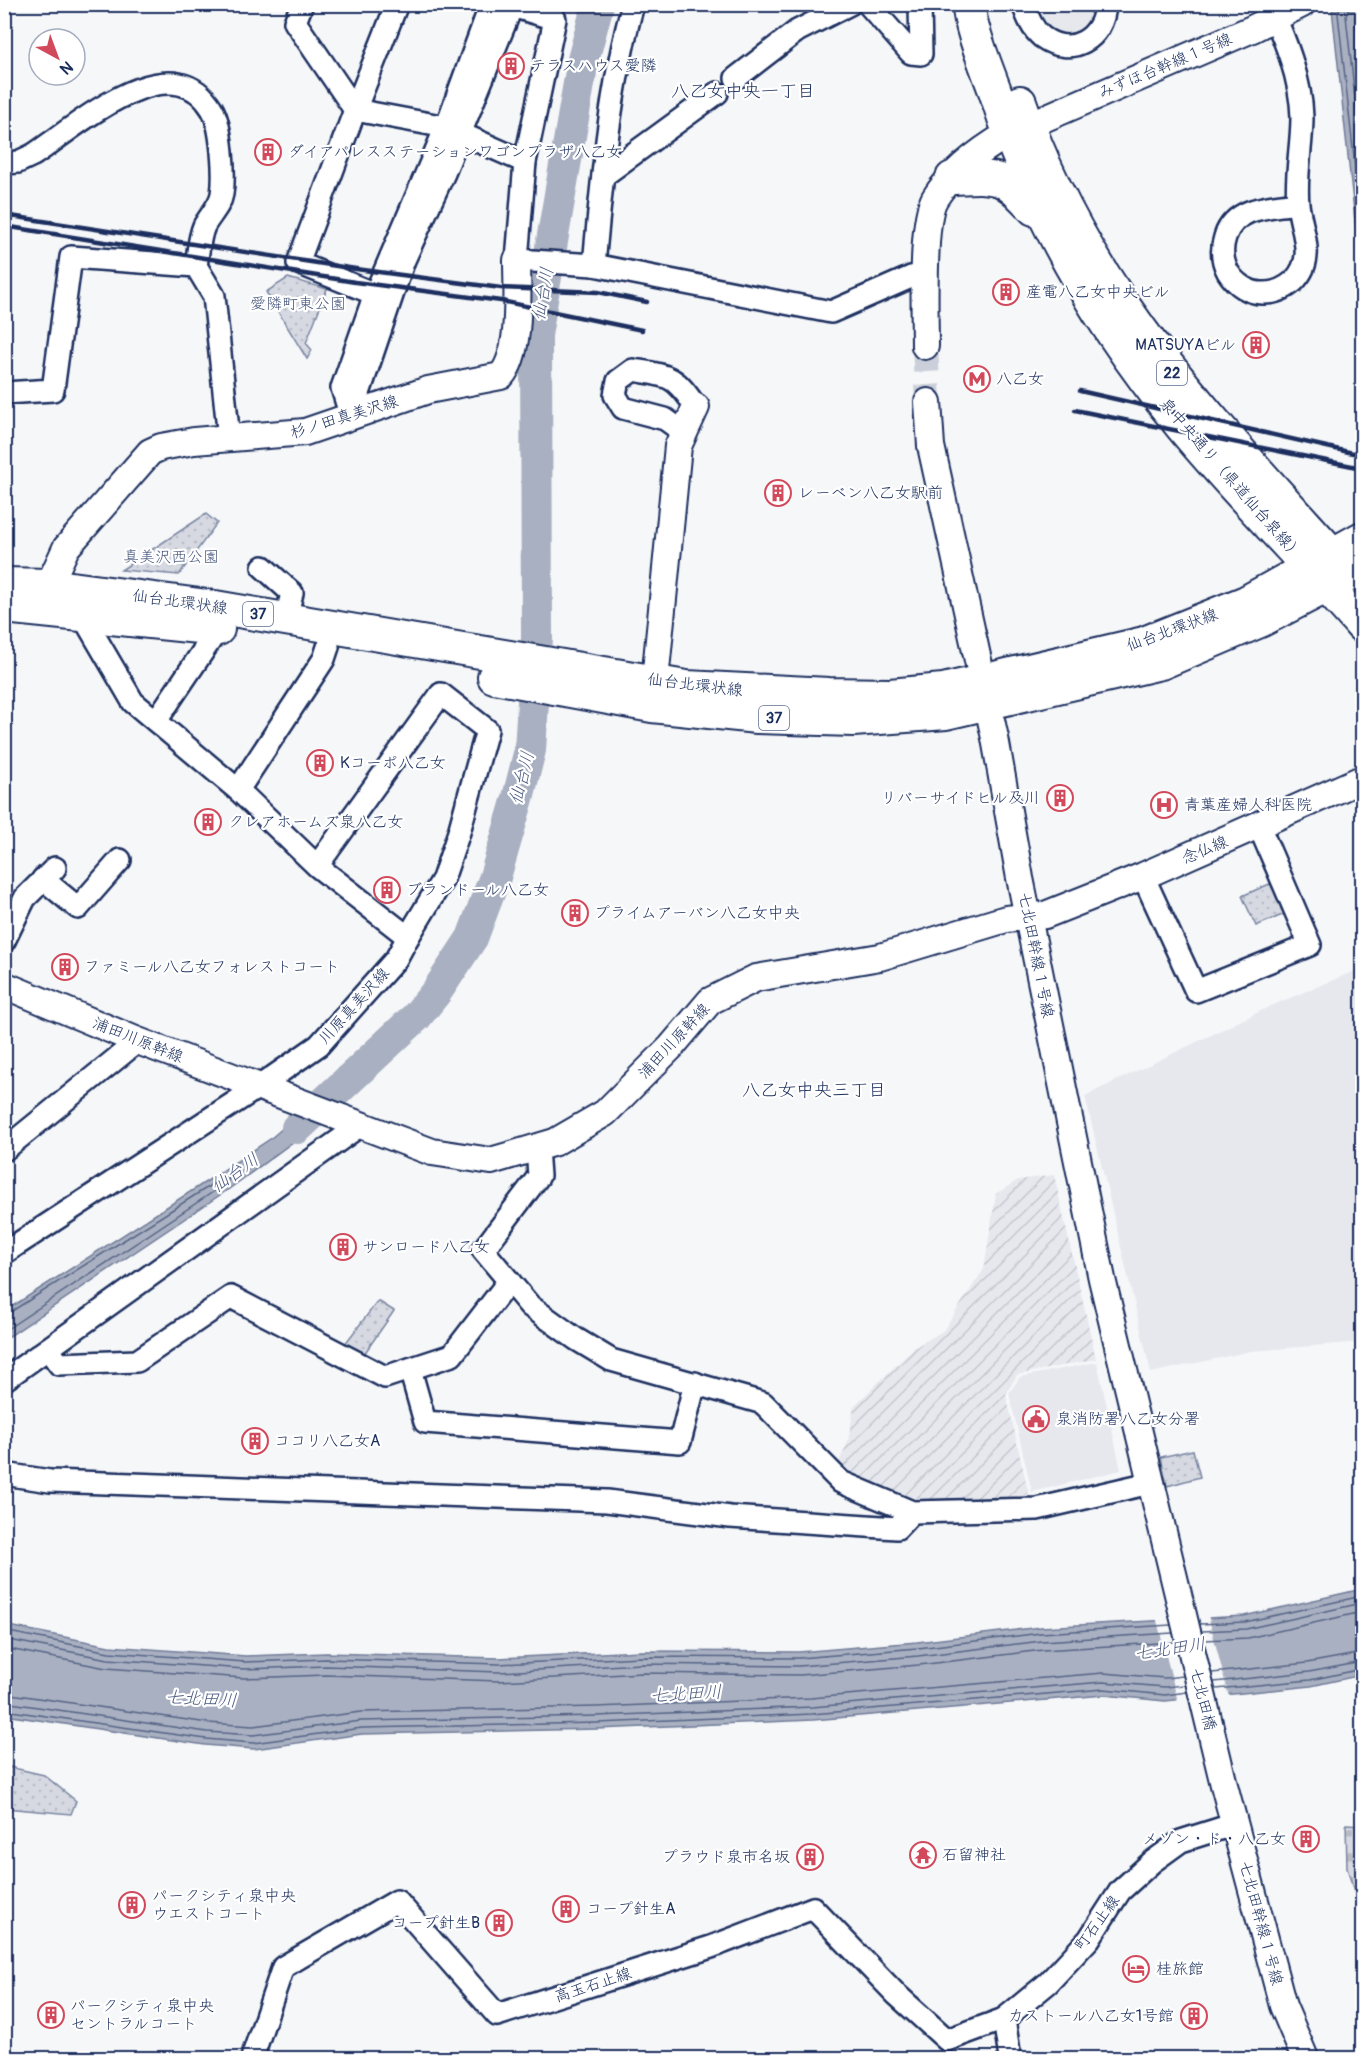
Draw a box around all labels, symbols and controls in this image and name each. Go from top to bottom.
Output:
north arrow [27,27,87,87]
street label: みずほ台幹線１号線 [1095,29,1235,103]
building icon: テラスハウス愛隣 [496,51,526,81]
text: N [55,56,77,79]
place label: テラスハウス愛隣 [530,56,656,76]
district label: 八乙女中央一丁目 [671,80,815,103]
building icon: ダイアパレスステーションワゴンプラザ八乙女 [253,137,283,167]
place label: ダイアパレスステーションワゴンプラザ八乙女 [288,142,622,162]
water label: 仙台川 [527,265,559,323]
building icon: 産電八乙女中央ビル [991,277,1021,307]
place label: 産電八乙女中央ビル [1026,282,1170,302]
park label: 愛隣町東公園 [250,294,346,314]
building icon: MATSUYAビル [1241,330,1271,360]
place label: MATSUYAビル [1135,335,1236,355]
road number: 22 [1157,361,1187,385]
metro station icon: 八乙女 [962,364,992,394]
place label: 八乙女 [996,369,1044,389]
street label: 杉ノ田真美沢線 [288,391,400,443]
street label: 泉中央通り（県道仙台泉線） [1155,394,1307,564]
building icon: レーベン八乙女駅前 [763,478,793,508]
place label: レーベン八乙女駅前 [798,483,943,503]
park label: 真美沢西公園 [123,547,219,567]
street label: 仙台北環状線 [131,585,229,619]
road number: 37 [243,602,273,626]
street label: 仙台北環状線 [1123,604,1221,656]
street label: 仙台北環状線 [646,669,744,701]
road number: 37 [759,706,789,730]
building icon: Kコーポ八乙女 [305,748,335,778]
water label: 仙台川 [504,749,540,807]
place label: Kコーポ八乙女 [340,753,446,773]
building icon: リバーサイドヒル及川 [1045,783,1075,813]
place label: リバーサイドヒル及川 [881,788,1040,808]
hospital icon: 青葉産婦人科医院 [1149,790,1179,820]
place label: 青葉産婦人科医院 [1184,795,1312,815]
building icon: クレアホームズ泉八乙女 [193,807,223,837]
place label: クレアホームズ泉八乙女 [228,812,403,832]
street label: 念仏線 [1179,831,1231,869]
building icon: ブランドール八乙女 [372,875,402,905]
place label: ブランドール八乙女 [406,880,549,900]
street label: 七北田幹線１号線 [1014,890,1058,1020]
building icon: プライムアーバン八乙女中央 [560,898,590,928]
place label: プライムアーバン八乙女中央 [594,903,800,923]
building icon: ファミール八乙女フォレストコート [50,952,80,982]
place label: ファミール八乙女フォレストコート [84,957,340,977]
street label: 川原真美沢線 [314,964,394,1048]
street label: 浦田川原幹線 [634,999,714,1083]
street label: 浦田川原幹線 [90,1013,186,1067]
district label: 八乙女中央三丁目 [742,1079,886,1102]
water label: 仙台川 [206,1148,264,1198]
building icon: サンロード八乙女 [328,1232,358,1262]
place label: サンロード八乙女 [362,1237,490,1257]
public building icon: 泉消防署八乙女分署 [1021,1404,1051,1434]
place label: 泉消防署八乙女分署 [1056,1409,1200,1429]
building icon: ココリ八乙女A [240,1426,270,1456]
place label: ココリ八乙女A [274,1431,380,1451]
water label: 七北田川 [1133,1633,1207,1665]
street label: 七北田橋 [1186,1666,1220,1732]
water label: 七北田川 [649,1681,723,1707]
water label: 七北田川 [164,1686,238,1712]
building icon: メゾン・ド・八乙女 [1291,1824,1321,1854]
place label: メゾン・ド・八乙女 [1142,1829,1286,1849]
temple icon: 石留神社 [908,1840,938,1870]
building icon: プラウド泉市名坂 [795,1842,825,1872]
place label: 石留神社 [942,1845,1006,1865]
place label: プラウド泉市名坂 [662,1847,790,1867]
street label: 七北田幹線１号線 [1235,1859,1287,1987]
place label: パークシティ泉中央 ウエストコート [152,1886,296,1924]
building icon: パークシティ泉中央 ウエストコート [117,1890,147,1920]
street label: 町石止線 [1070,1891,1124,1955]
building icon: コープ針生A [551,1894,581,1924]
place label: コープ針生A [586,1899,676,1919]
building icon: コープ針生B [484,1908,514,1938]
place label: コープ針生B [392,1913,480,1933]
hotel icon: 桂旅館 [1121,1954,1151,1984]
place label: 桂旅館 [1156,1959,1204,1979]
street label: 高玉石止線 [552,1963,634,2007]
place label: パークシティ泉中央 セントラルコート [70,1996,214,2034]
building icon: パークシティ泉中央 セントラルコート [36,2000,66,2030]
building icon: カストール八乙女1号館 [1179,2001,1209,2031]
place label: カストール八乙女1号館 [1008,2006,1174,2026]

